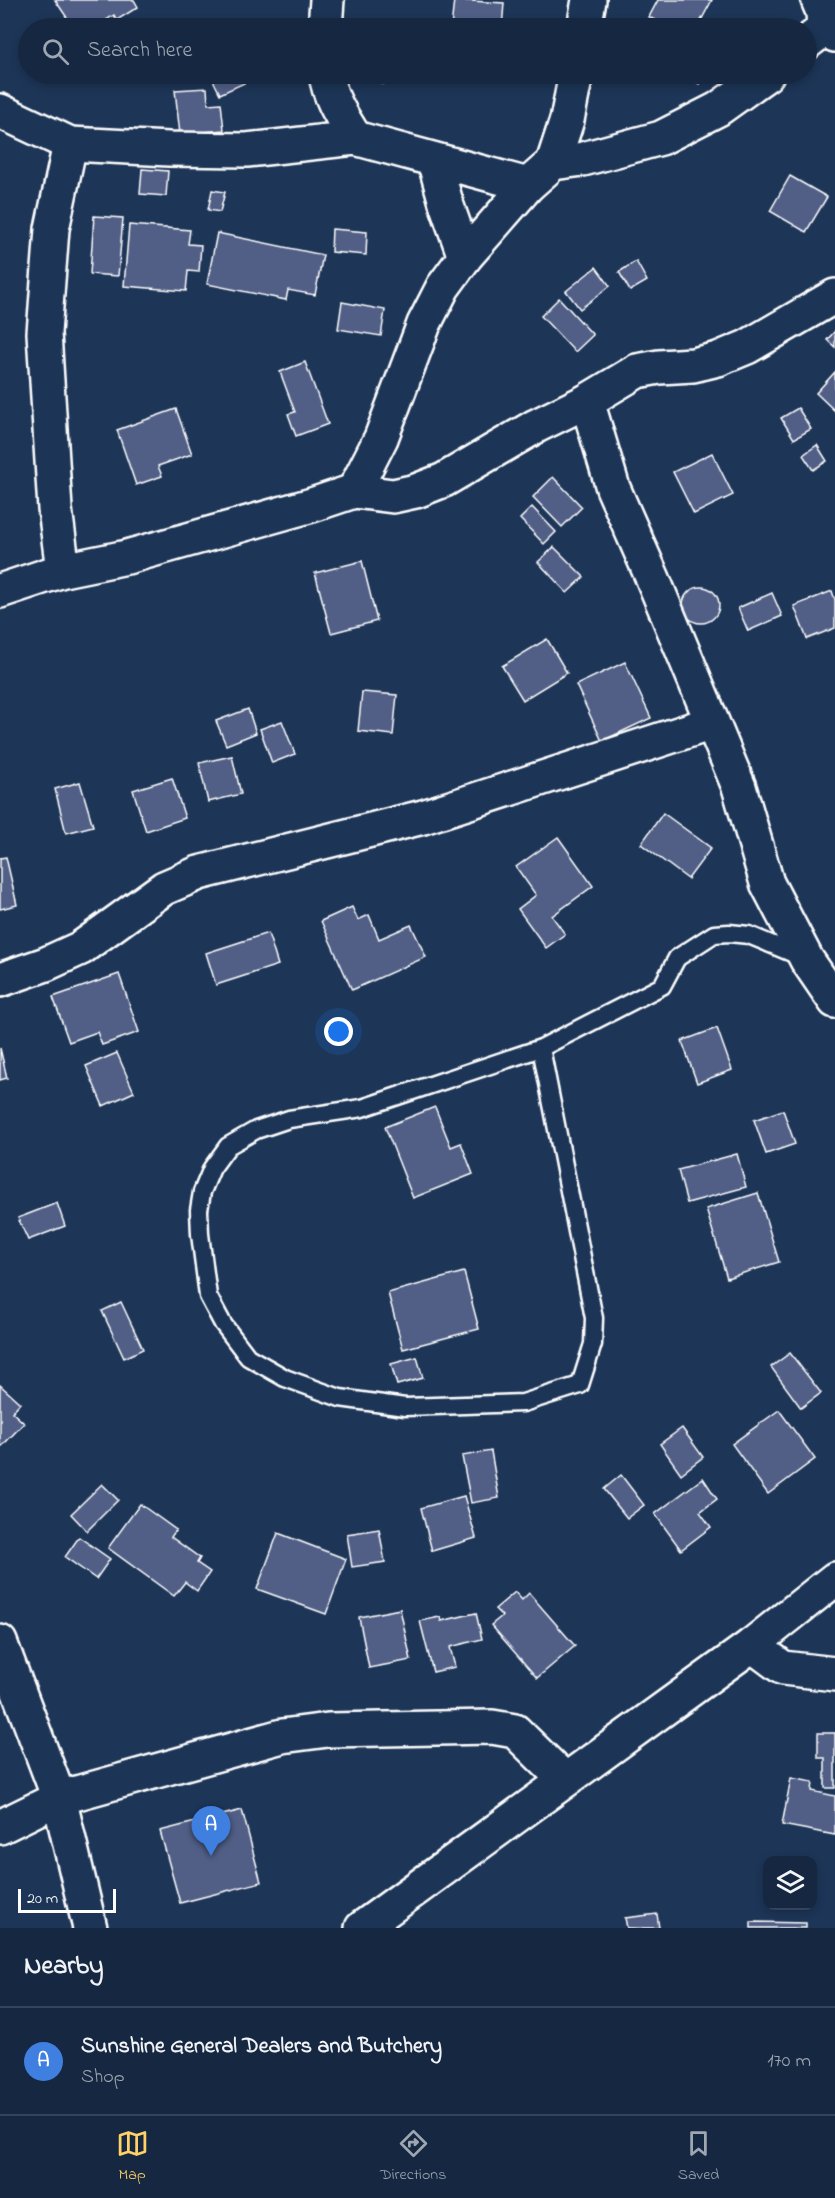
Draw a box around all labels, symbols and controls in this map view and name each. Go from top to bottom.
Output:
search box [18,18,817,84]
icon: search [39,35,72,68]
text: Search here [87,35,192,67]
your location [324,1017,353,1046]
pin: A [192,1806,230,1856]
map controls [763,1856,817,1910]
button: layers [763,1856,817,1910]
scale bar [18,1886,116,1914]
text: 20 m [27,1887,58,1911]
text: Nearby [24,1948,103,1986]
text: Sunshine General Dealers and Butchery [81,2031,442,2063]
text: A [37,2047,50,2076]
text: 170 m [767,2047,811,2076]
text: Shop [81,2063,125,2092]
tab: Map [116,2127,149,2187]
tab: Directions [380,2127,446,2187]
tab: Saved [678,2127,719,2187]

